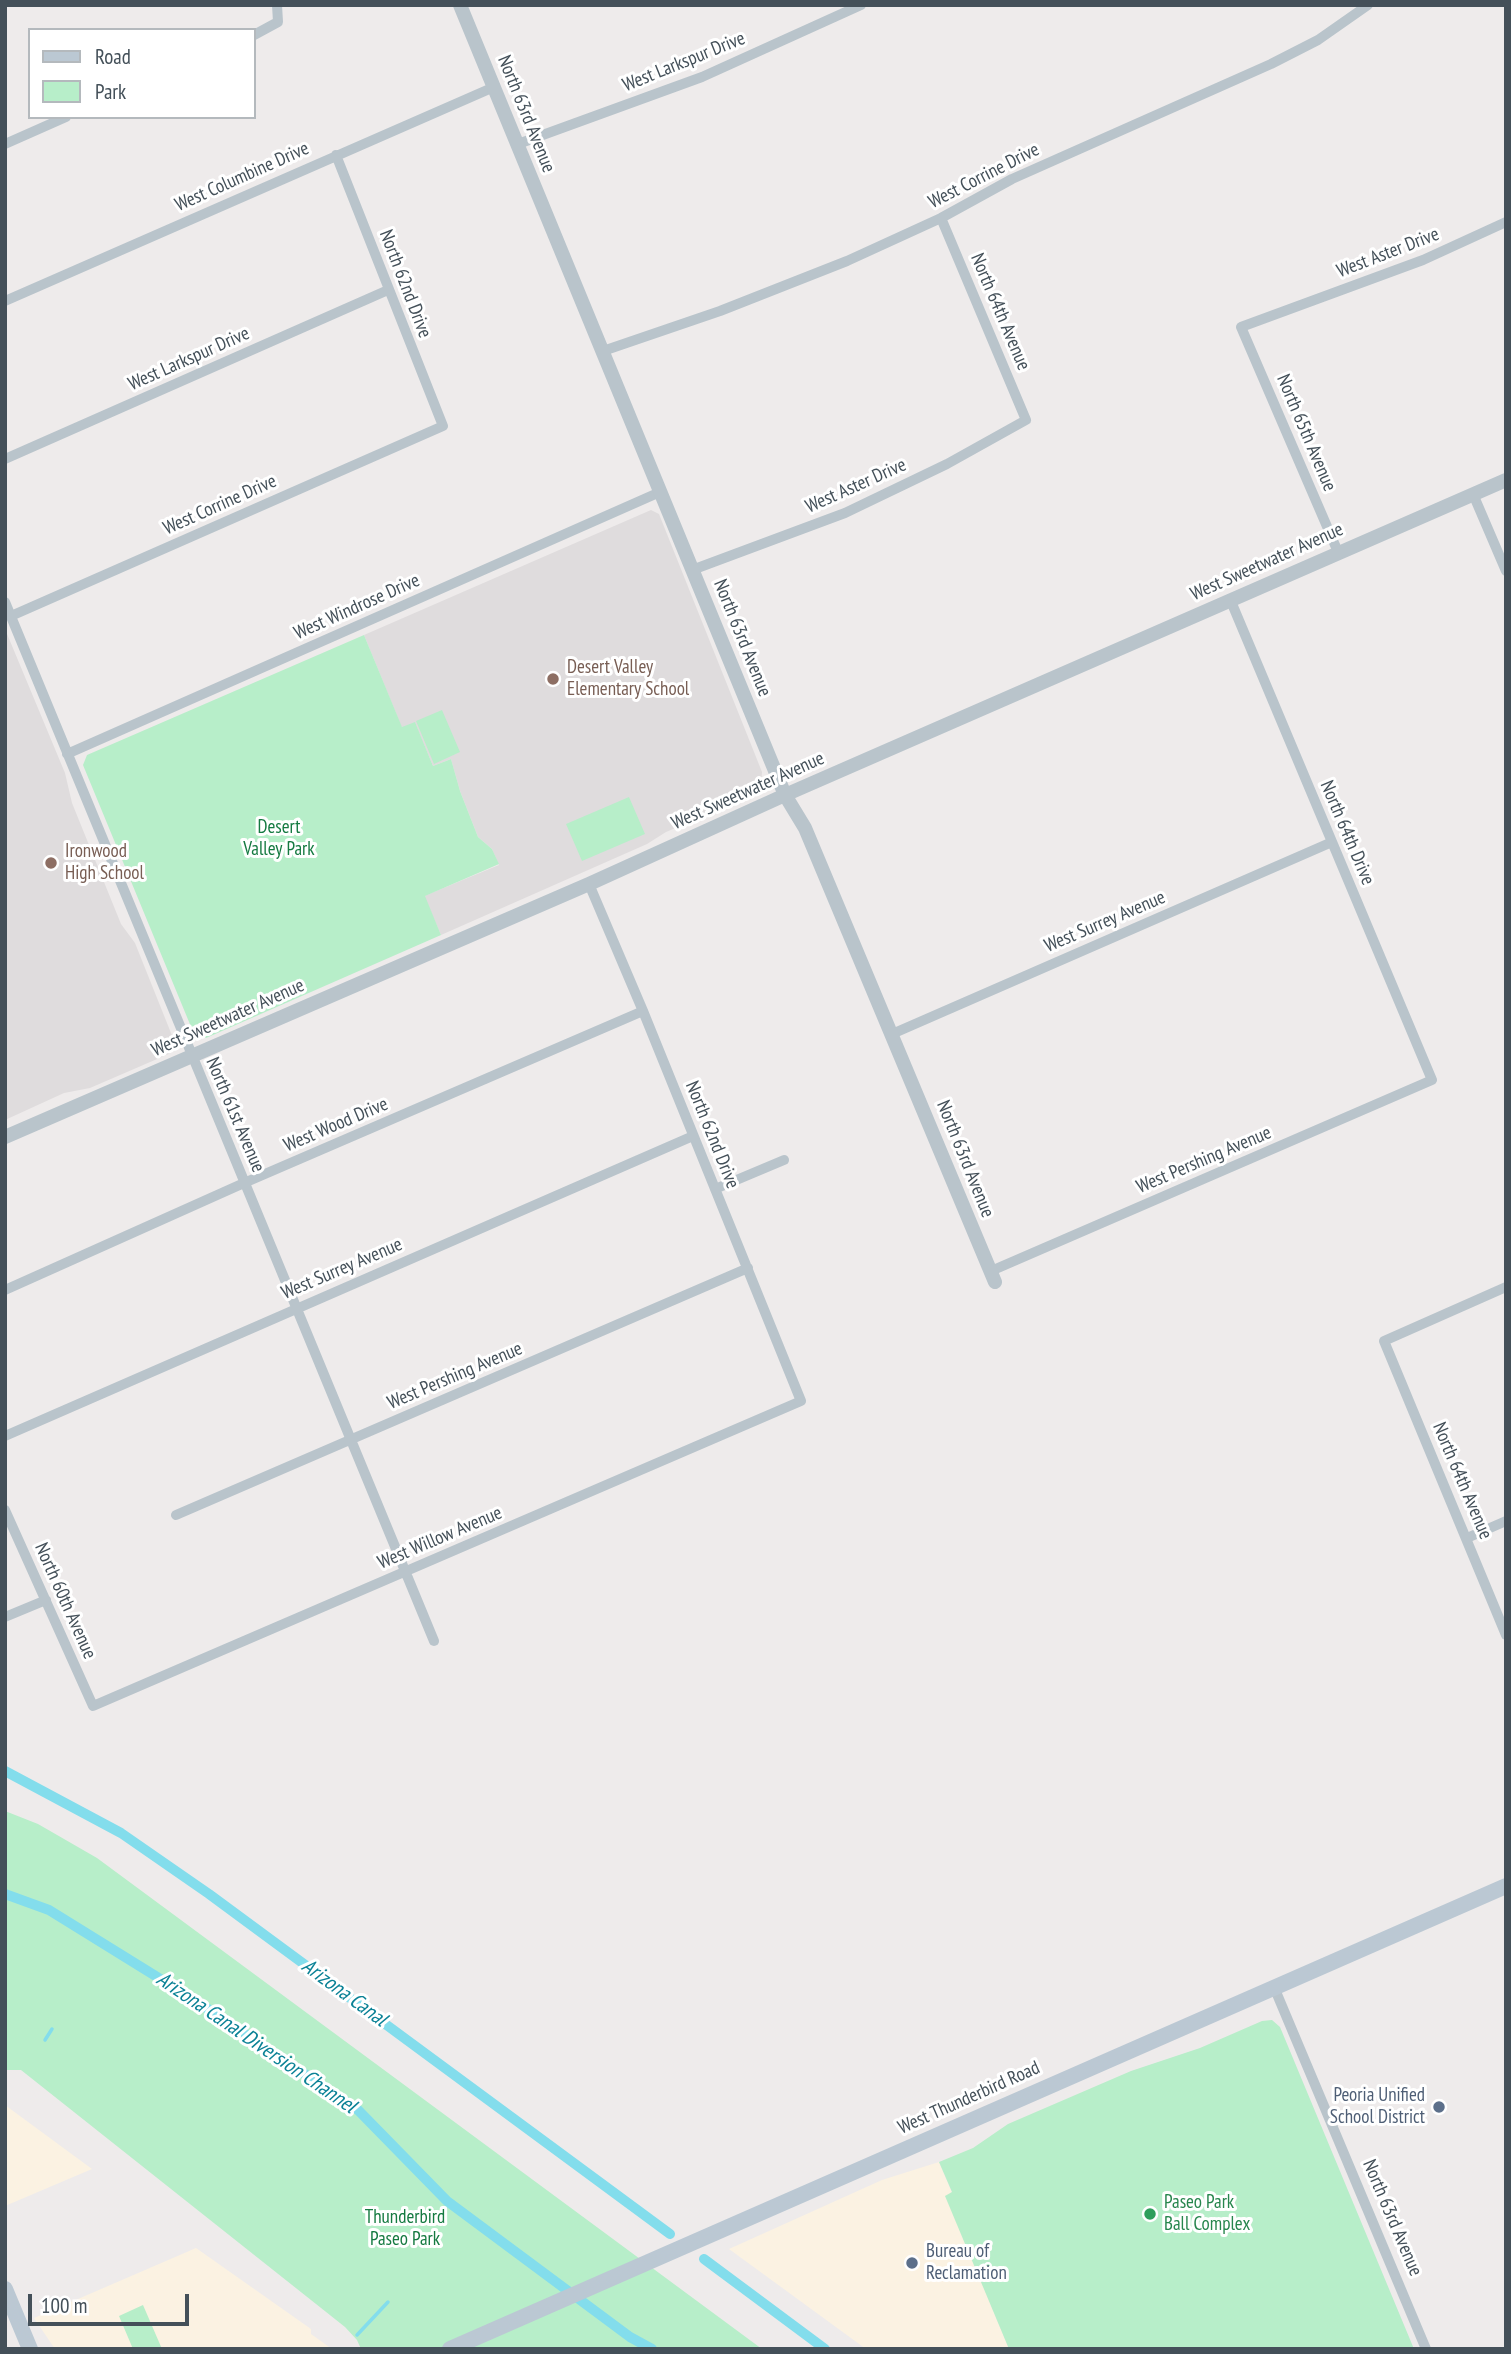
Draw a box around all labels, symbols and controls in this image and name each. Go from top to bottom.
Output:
street label: West Larkspur Drive [619,27,749,97]
legend [28,28,256,119]
text: Road [95,43,131,70]
street label: North 63rd Avenue [492,52,560,176]
text: Park [95,78,126,105]
street label: West Columbine Drive [172,137,312,217]
street label: West Corrine Drive [925,138,1043,214]
street label: West Aster Drive [1334,223,1442,283]
street label: North 62nd Drive [374,227,436,341]
street label: North 64th Avenue [965,250,1035,374]
street label: West Larkspur Drive [125,322,253,396]
street label: North 65th Avenue [1271,371,1341,495]
street label: West Aster Drive [802,454,910,518]
street label: West Corrine Drive [160,470,280,540]
street label: West Sweetwater Avenue [1187,518,1347,606]
street label: West Windrose Drive [291,569,423,645]
street label: North 63rd Avenue [708,576,776,700]
place label: Desert Valley Elementary School [567,657,689,701]
marker: Desert Valley Elementary School [545,671,561,687]
street label: West Sweetwater Avenue [668,747,828,835]
street label: North 64th Drive [1315,777,1379,889]
park label: Desert Valley Park [243,817,315,861]
place label: Ironwood High School [65,841,144,885]
marker: Ironwood High School [43,855,59,871]
street label: West Surrey Avenue [1041,886,1169,958]
street label: West Sweetwater Avenue [148,974,308,1062]
street label: North 61st Avenue [201,1054,269,1176]
street label: North 62nd Drive [680,1078,744,1192]
street label: West Wood Drive [281,1093,391,1157]
street label: North 63rd Avenue [931,1097,999,1221]
street label: West Pershing Avenue [1133,1121,1275,1199]
street label: West Surrey Avenue [278,1233,406,1305]
street label: West Pershing Avenue [384,1337,526,1415]
street label: North 64th Avenue [1427,1419,1497,1543]
street label: West Willow Avenue [374,1502,506,1574]
street label: North 60th Avenue [29,1540,101,1662]
water label: Arizona Canal [297,1954,391,2032]
water label: Arizona Canal Diversion Channel [151,1967,361,2119]
street label: West Thunderbird Road [895,2057,1043,2139]
place label: Peoria Unified School District [1330,2085,1425,2129]
marker: Peoria Unified School District [1431,2099,1447,2115]
street label: North 63rd Avenue [1357,2156,1427,2280]
place label: Paseo Park Ball Complex [1164,2192,1250,2236]
marker: Paseo Park Ball Complex [1142,2206,1158,2222]
park label: Thunderbird Paseo Park [365,2207,445,2251]
place label: Bureau of Reclamation [926,2241,1007,2285]
marker: Bureau of Reclamation [904,2255,920,2271]
scale bar [32,2280,192,2324]
text: 100 m [41,2292,87,2319]

